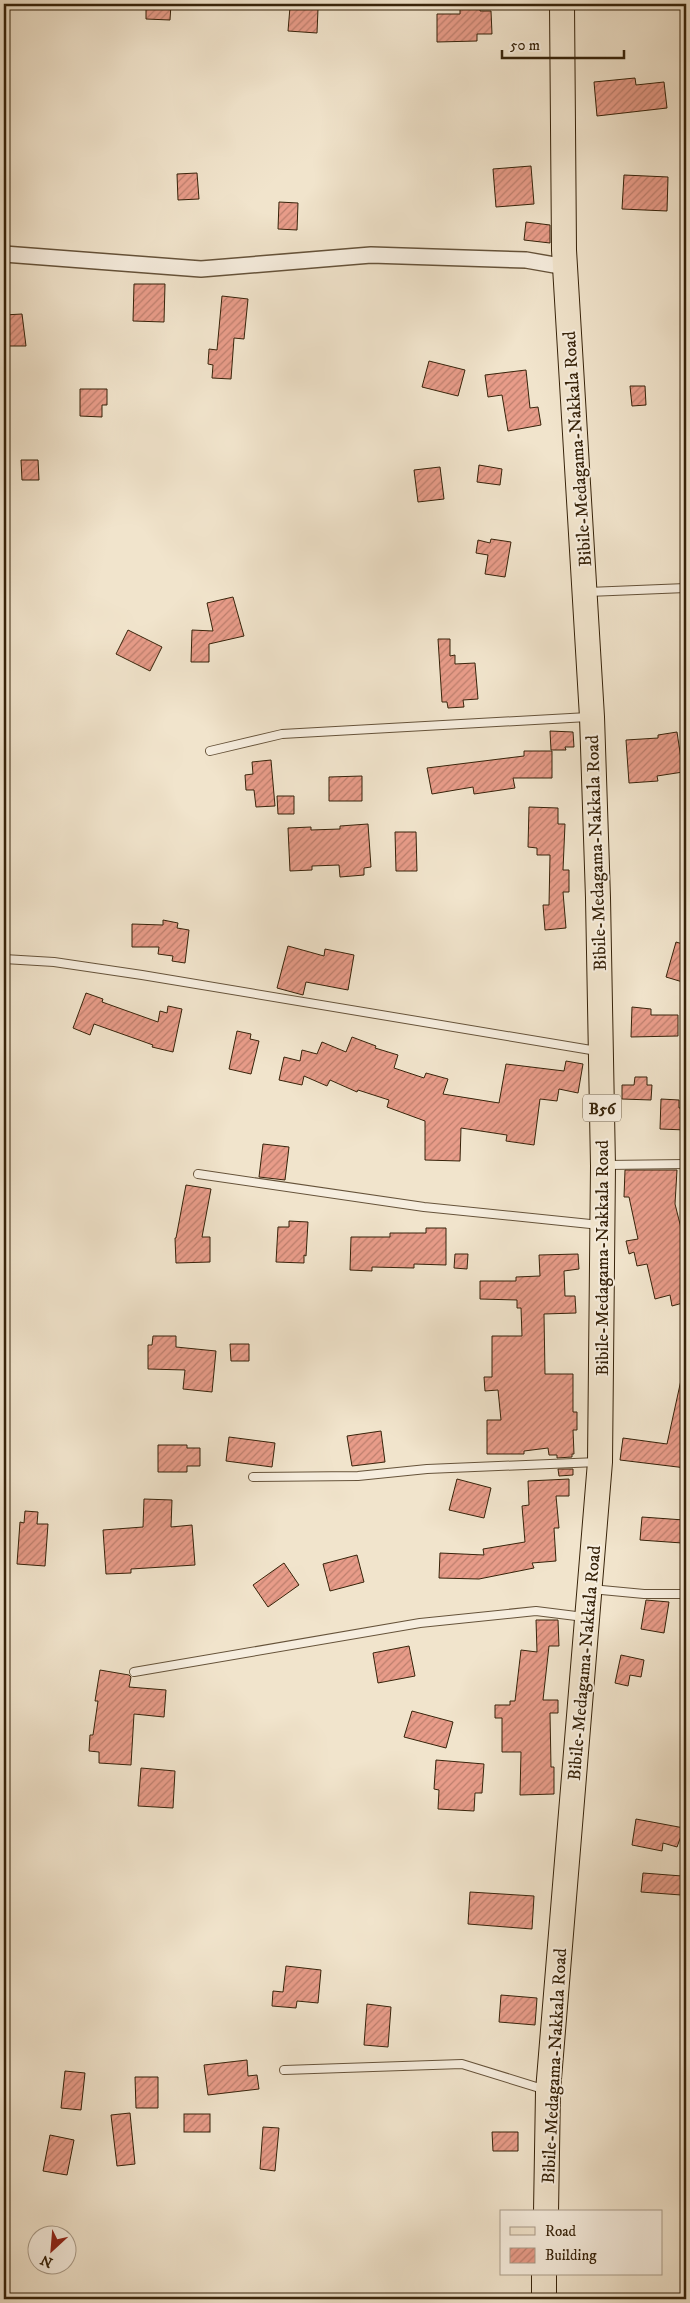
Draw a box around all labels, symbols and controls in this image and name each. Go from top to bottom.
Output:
scale bar [502,28,625,60]
text: 50 m [510,36,540,55]
street label: Bibile-Medagama-Nakkala Road [559,330,597,567]
street label: Bibile-Medagama-Nakkala Road [582,735,612,971]
road number: B56 [583,1094,621,1122]
street label: Bibile-Medagama-Nakkala Road [592,1140,614,1376]
street label: Bibile-Medagama-Nakkala Road [564,1545,606,1782]
street label: Bibile-Medagama-Nakkala Road [538,1948,572,2184]
legend [500,2210,662,2276]
text: Road [545,2222,577,2241]
north arrow [28,2226,78,2276]
text: Building [545,2246,597,2265]
text: N [37,2250,56,2271]

